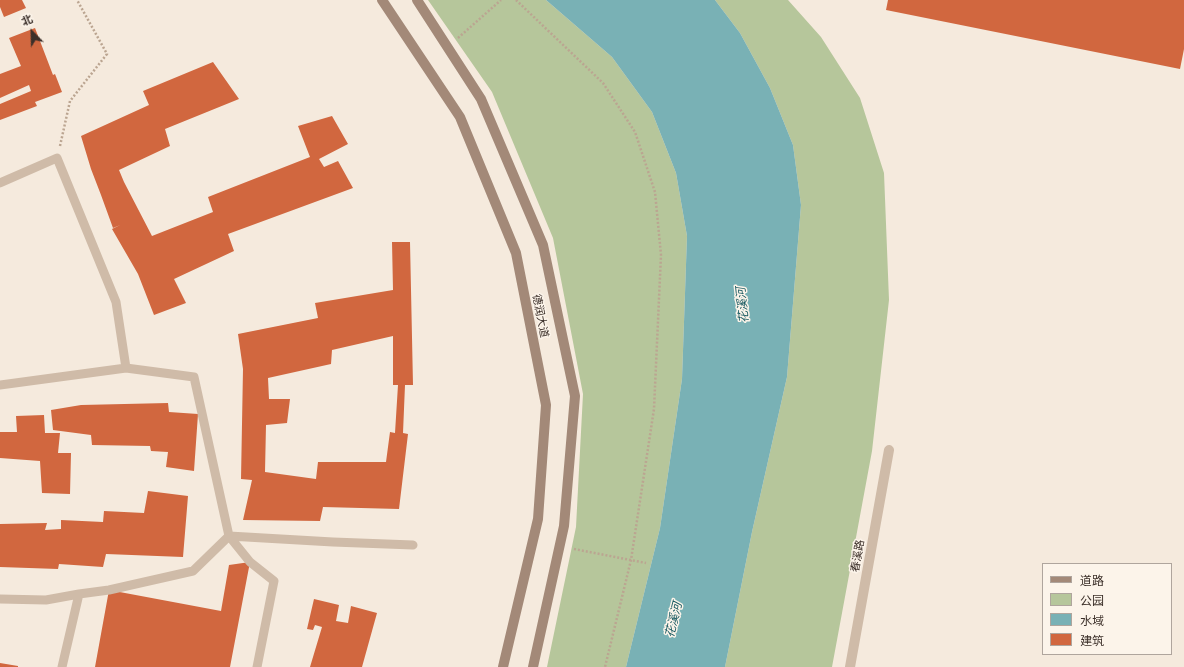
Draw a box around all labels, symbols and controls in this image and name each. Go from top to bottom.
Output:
north arrow [12,12,52,52]
text: 北 [20,12,35,29]
water label: 花溪河 [734,286,752,324]
street label: 德润大道 [529,293,551,339]
street label: 春溪路 [849,539,867,573]
legend [1042,563,1172,655]
text: 道路 [1080,574,1104,588]
text: 公园 [1080,594,1104,608]
water label: 花溪河 [663,601,685,639]
text: 水域 [1080,614,1104,628]
text: 建筑 [1080,634,1104,648]

